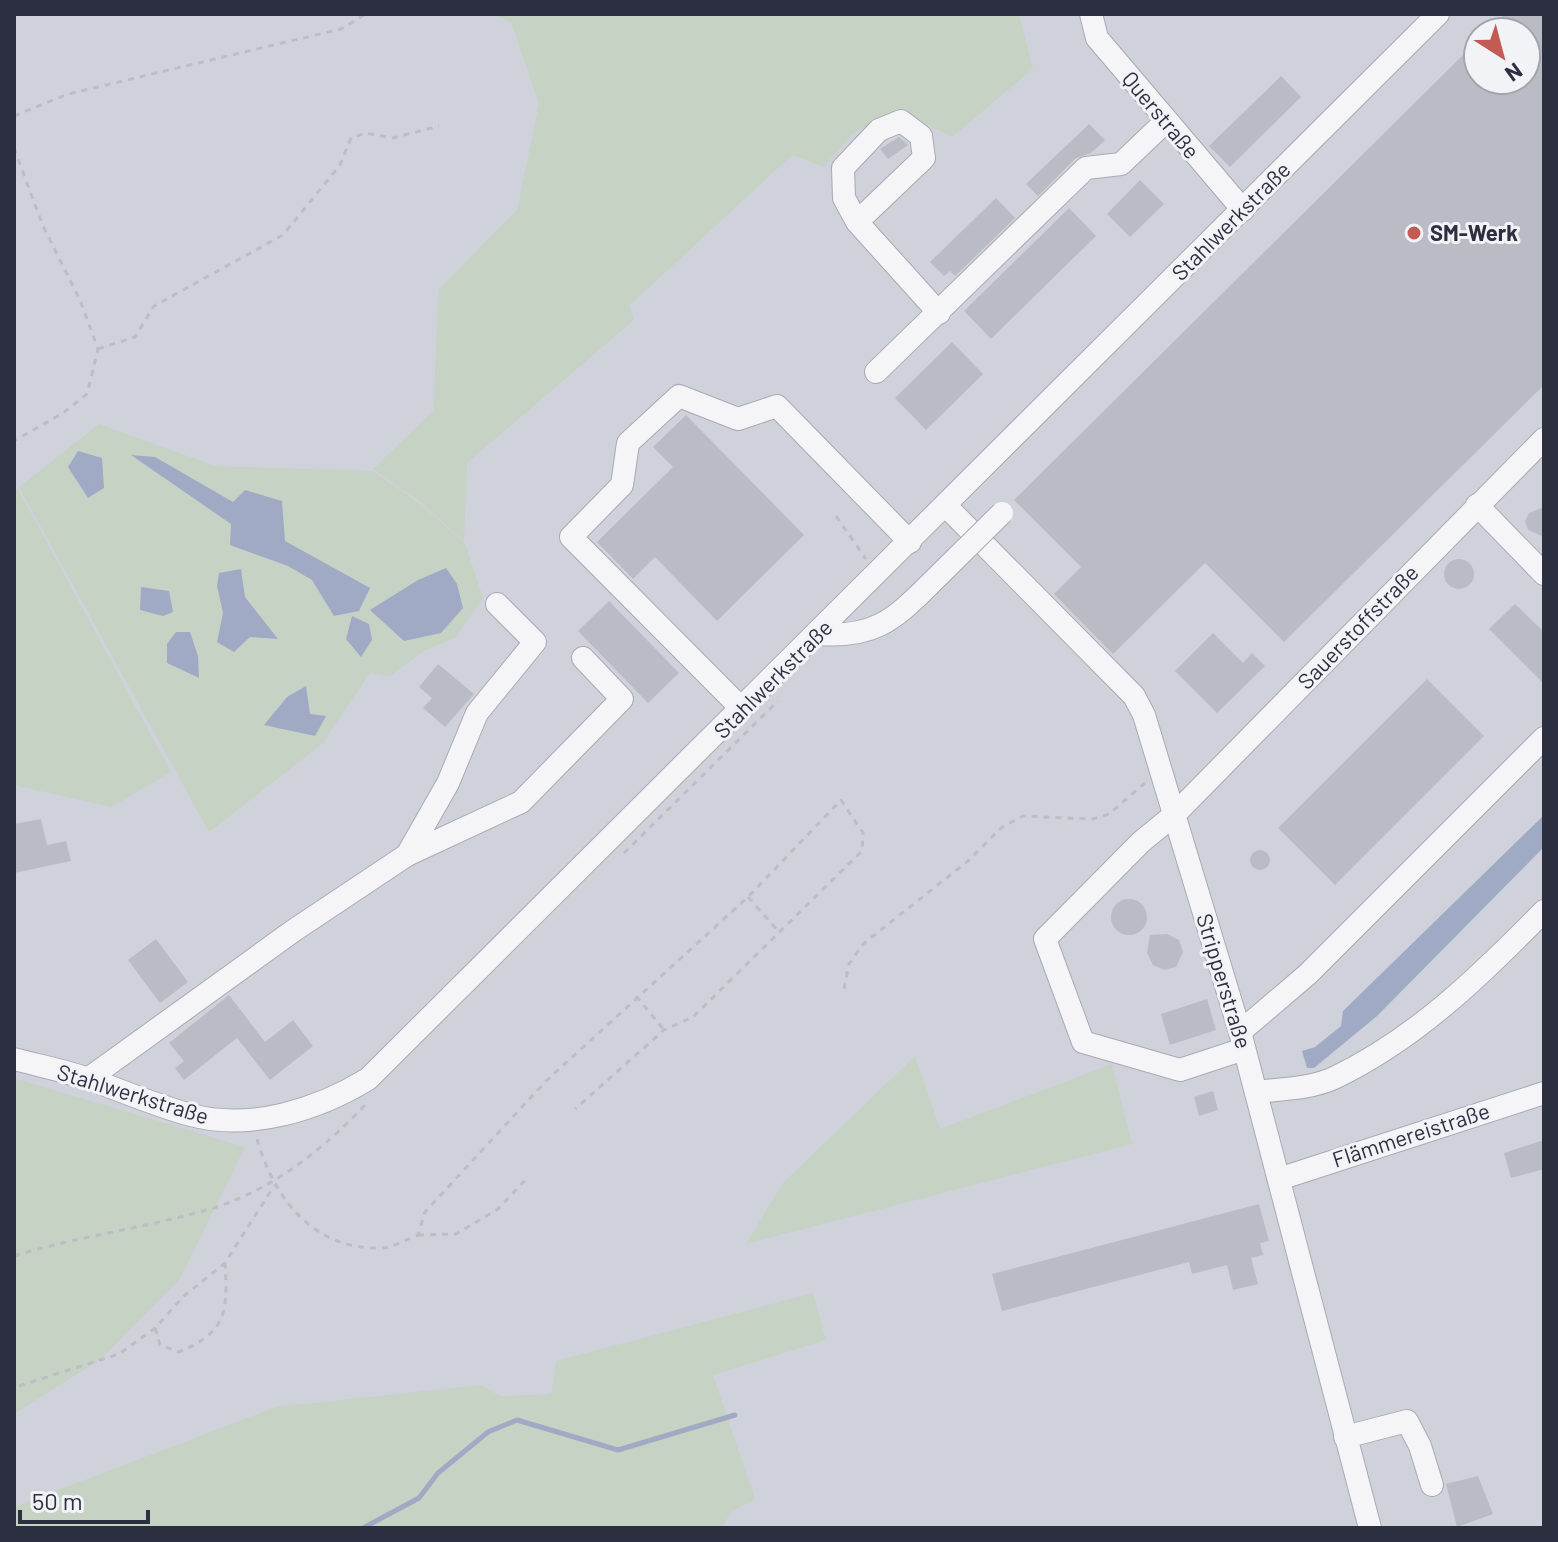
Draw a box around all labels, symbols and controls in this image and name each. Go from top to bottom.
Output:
north arrow [1462,16,1542,96]
text: N [1501,58,1528,88]
street label: Querstraße [1118,65,1206,163]
street label: Stahlwerkstraße [1166,156,1295,285]
place label: SM-Werk [1430,219,1518,245]
marker: SM-Werk [1405,224,1423,242]
street label: Sauerstoffstraße [1291,559,1423,694]
street label: Stahlwerkstraße [708,614,837,743]
street label: Stripperstraße [1192,910,1258,1051]
street label: Stahlwerkstraße [54,1058,212,1128]
street label: Flämmereistraße [1329,1096,1493,1172]
scale bar [20,1474,148,1524]
text: 50 m [32,1486,83,1515]

